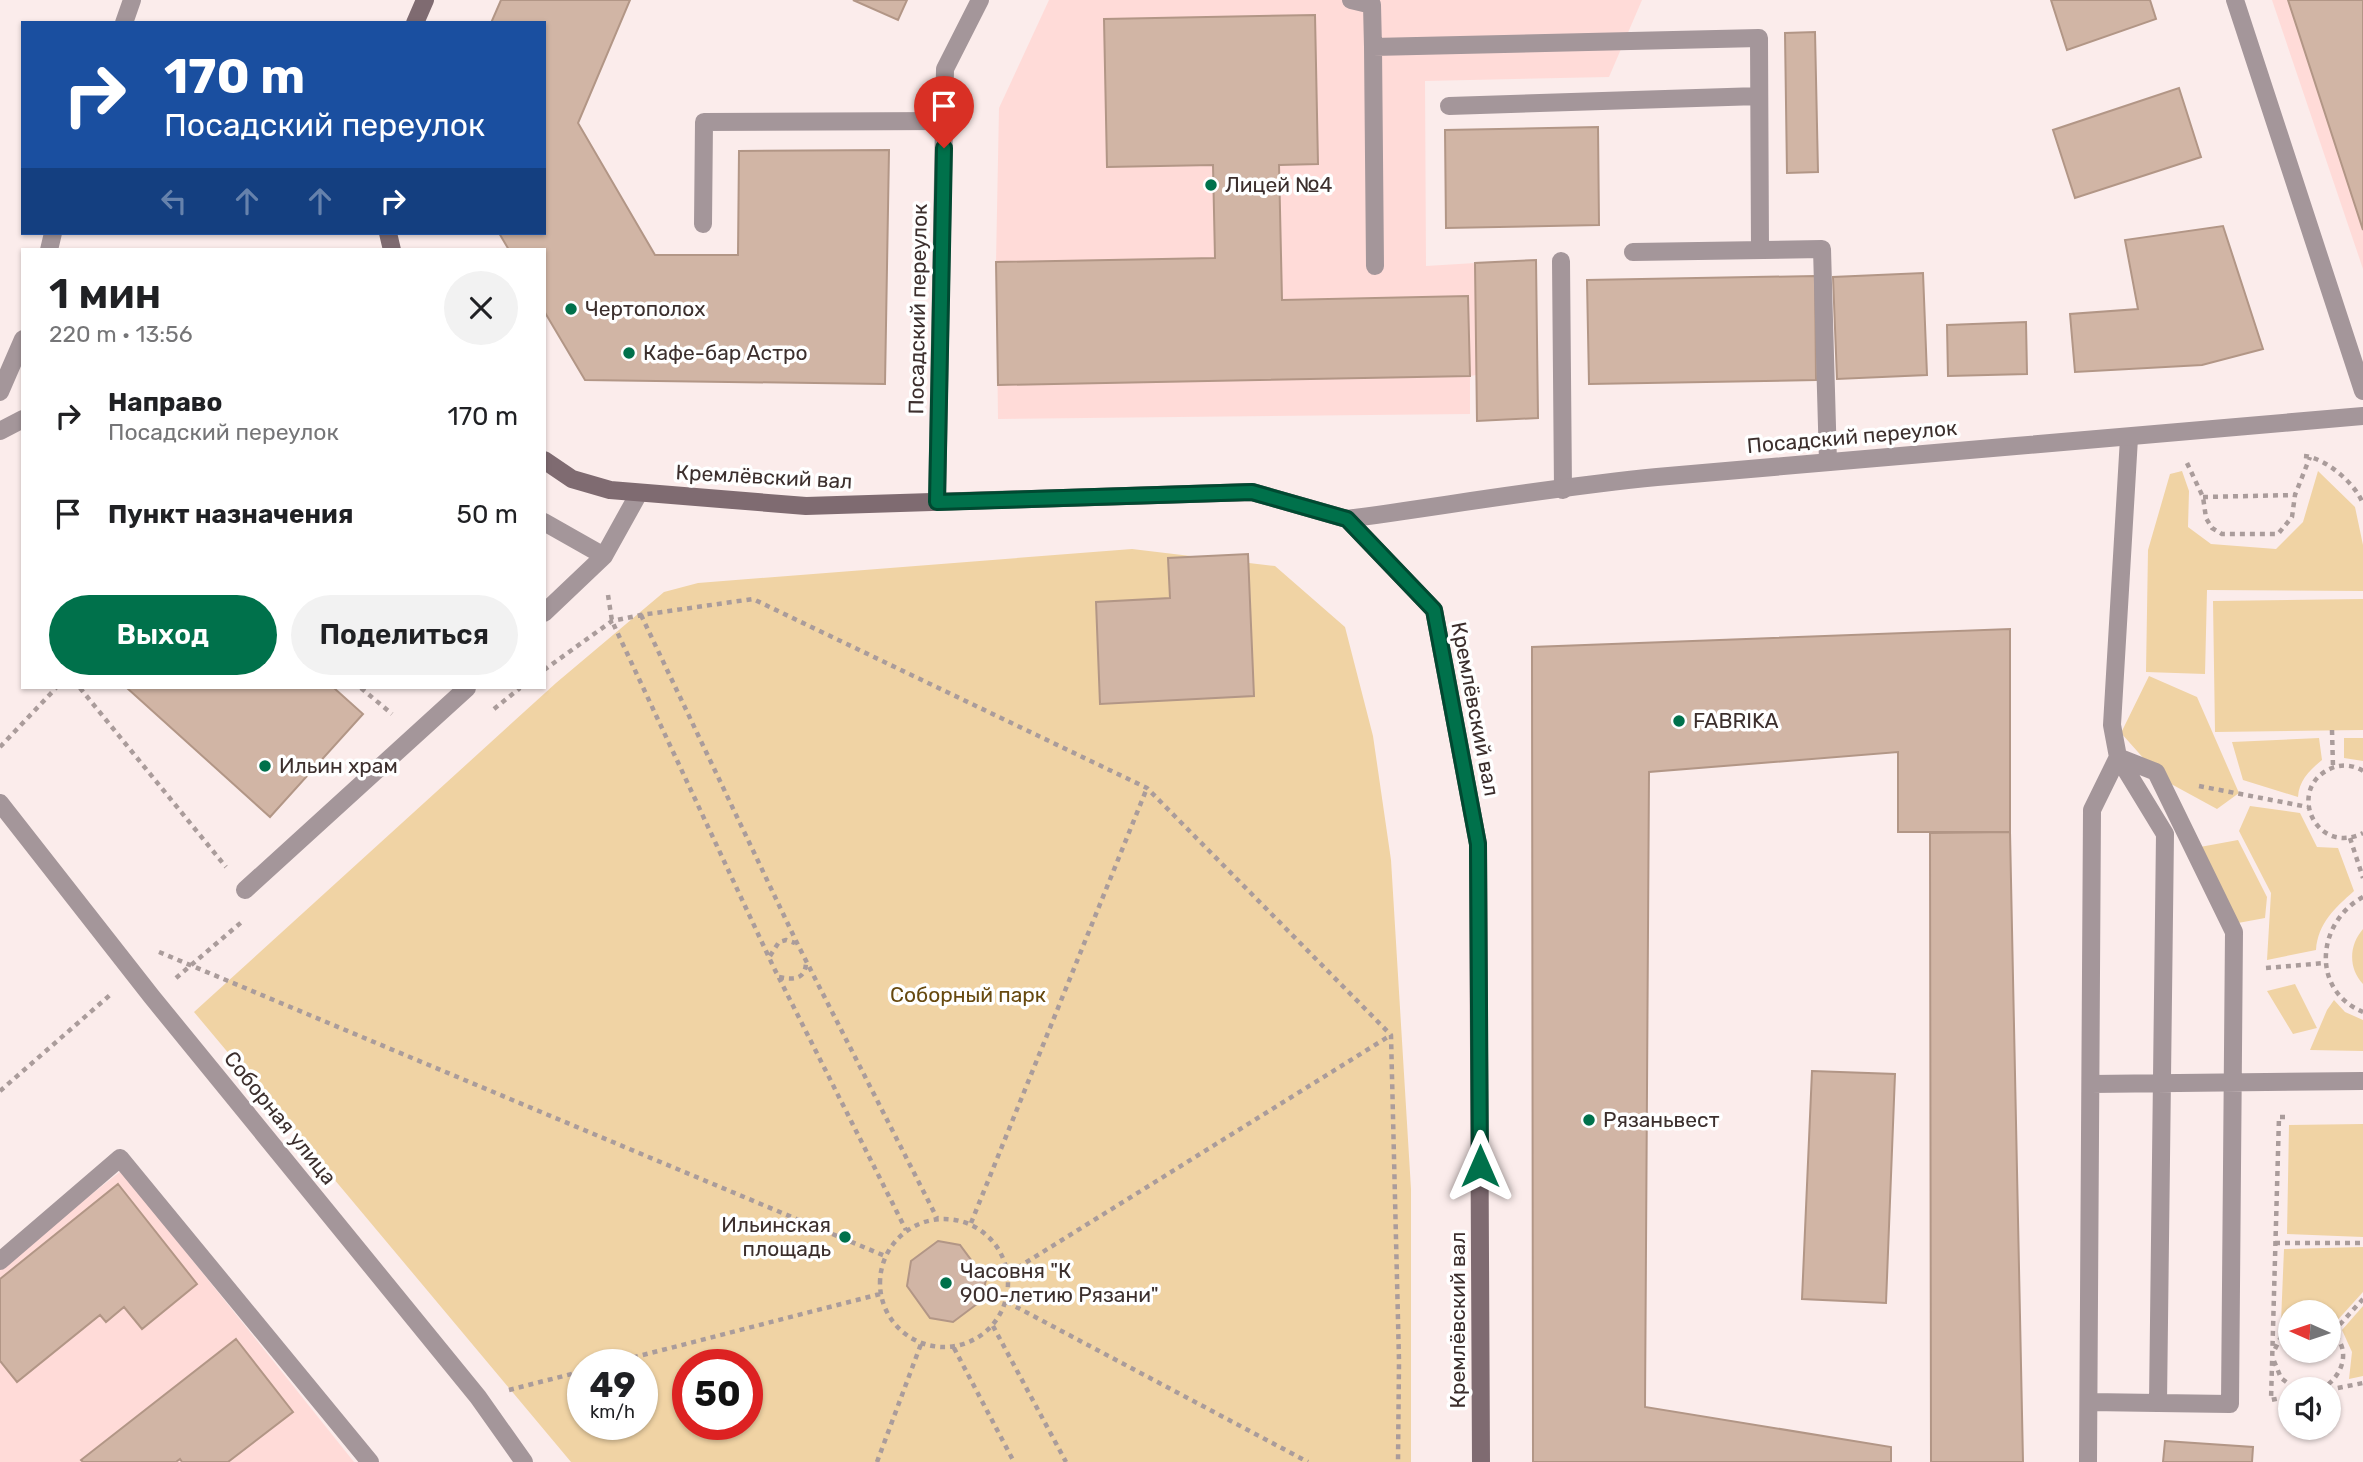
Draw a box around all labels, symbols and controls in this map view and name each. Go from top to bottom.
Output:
text: 170 m [164,47,305,105]
icon: right [49,49,140,140]
pin [914,76,974,148]
icon: arrive [925,87,963,125]
text: Посадский переулок [164,106,485,144]
place label: Лицей №4 [1225,172,1333,197]
marker: Лицей №4 [1203,177,1219,193]
icon: left [155,182,193,220]
icon: ahead [228,182,266,220]
icon: ahead [301,182,339,220]
icon: right [374,182,412,220]
street label: Посадский переулок [903,203,932,415]
text: 1 мин [49,269,161,319]
button: close [444,271,518,345]
place label: Чертополох [585,296,706,321]
marker: Чертополох [563,301,579,317]
text: 220 m · 13:56 [49,320,193,348]
place label: Кафе-бар Астро [643,340,807,365]
marker: Кафе-бар Астро [621,345,637,361]
text: Направо [108,387,222,418]
icon: right [49,397,87,435]
text: 170 m [448,401,518,432]
street label: Посадский переулок [1746,415,1958,458]
text: Посадский переулок [108,418,339,446]
street label: Кремлёвский вал [675,459,853,494]
icon: arrive [49,495,87,533]
text: Пункт назначения [108,499,353,530]
text: 50 m [457,499,518,530]
button: Выход [49,595,277,675]
button: Поделиться [291,595,518,675]
street label: Кремлёвский вал [1446,620,1505,798]
place label: FABRIKA [1693,708,1779,733]
marker: FABRIKA [1671,713,1687,729]
place label: Ильин храм [279,753,398,778]
marker: Ильин храм [257,758,273,774]
park label: Соборный парк [890,982,1046,1007]
street label: Соборная улица [219,1046,342,1189]
place label: Рязаньвест [1603,1107,1720,1132]
marker: Рязаньвест [1581,1112,1597,1128]
position arrow [1443,1129,1517,1203]
place label: Ильинская площадь [721,1212,831,1261]
marker: Ильинская площадь [837,1229,853,1245]
street label: Кремлёвский вал [1445,1232,1470,1408]
place label: Часовня "К 900-летию Рязани" [960,1258,1159,1307]
marker: Часовня "К 900-летию Рязани" [938,1275,954,1291]
north arrow [2278,1300,2342,1363]
map controls [2278,1300,2341,1440]
speed limit sign: 50 [672,1349,763,1440]
text: 49 [589,1364,636,1406]
button: sound [2278,1377,2341,1440]
text: km/h [590,1401,635,1423]

